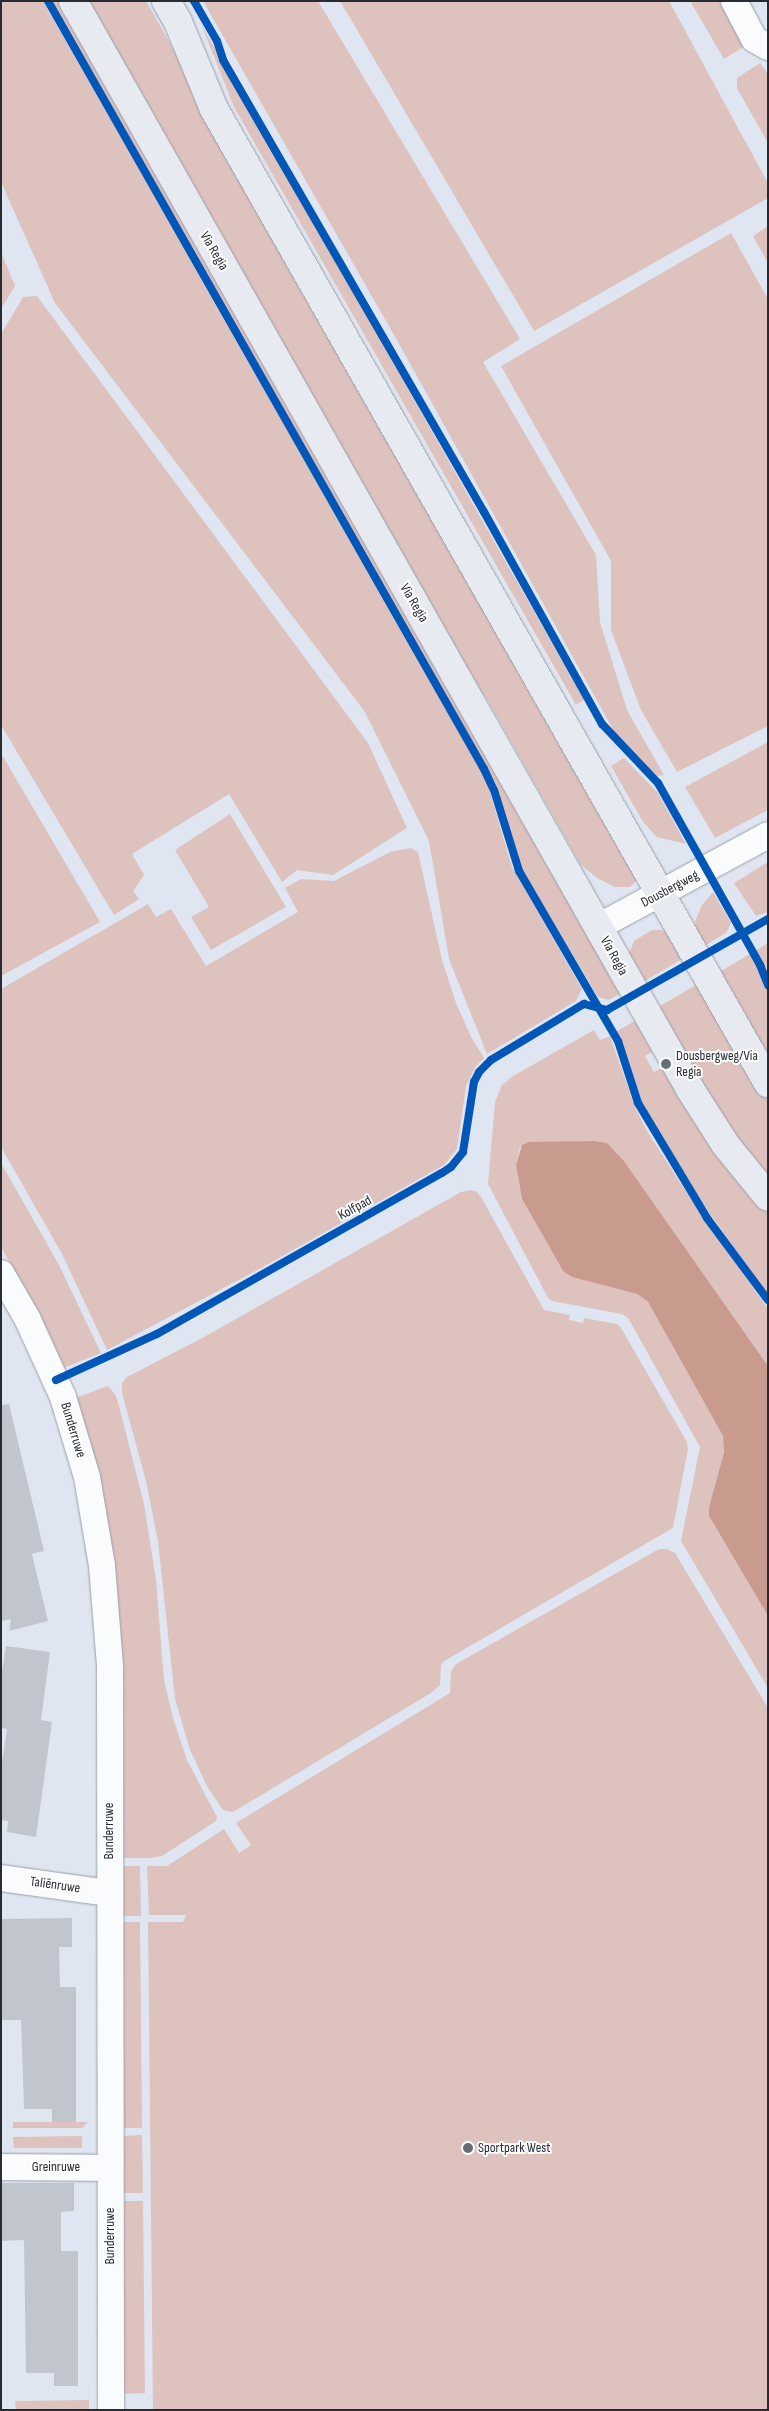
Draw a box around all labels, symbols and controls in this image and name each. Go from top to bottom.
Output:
street label: Via Regia [196,229,232,273]
street label: Via Regia [396,581,432,625]
street label: Dousbergweg [638,867,702,911]
street label: Via Regia [596,934,632,978]
place label: Dousbergweg/Via Regia [676,1048,758,1080]
marker: Dousbergweg/Via Regia [660,1058,672,1070]
street label: Kolfpad [335,1192,375,1224]
street label: Bunderruwe [57,1400,89,1460]
street label: Bunderruwe [101,1803,117,1859]
street label: Taliënruwe [29,1873,81,1897]
place label: Sportpark West [478,2140,551,2156]
marker: Sportpark West [462,2142,474,2154]
street label: Greinruwe [32,2159,80,2175]
street label: Bunderruwe [102,2208,118,2264]

